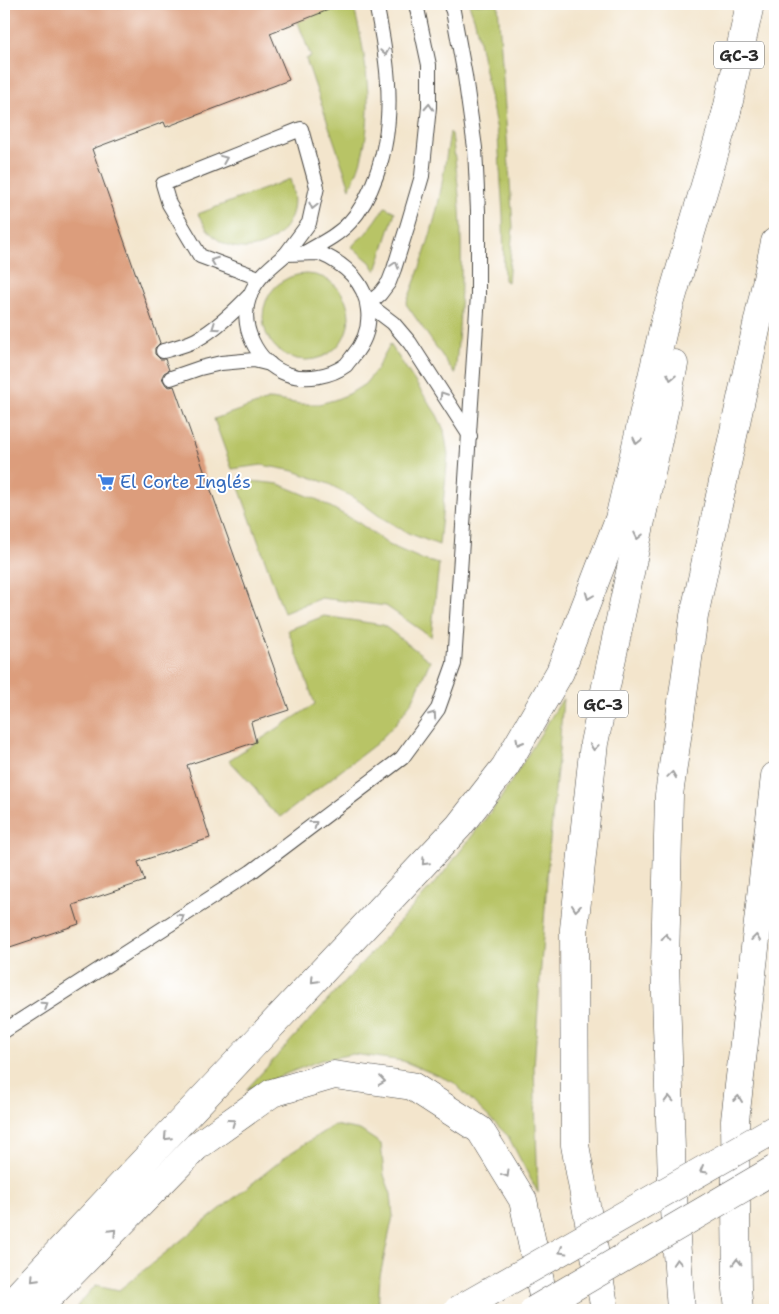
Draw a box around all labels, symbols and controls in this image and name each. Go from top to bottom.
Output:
road number: GC-3 [714,42,764,68]
one-way arrow [379,47,389,56]
one-way arrow [423,103,434,111]
one-way arrow [219,155,228,166]
one-way arrow [308,201,319,210]
one-way arrow [210,257,219,267]
one-way arrow [389,261,399,270]
one-way arrow [211,321,220,330]
one-way arrow [667,373,677,381]
one-way arrow [440,391,450,400]
one-way arrow [632,436,643,445]
place label: El Corte Inglés [120,470,251,494]
supermarket icon: El Corte Inglés [96,472,116,492]
one-way arrow [633,532,644,541]
one-way arrow [585,591,595,599]
road number: GC-3 [578,691,628,718]
one-way arrow [427,711,436,721]
one-way arrow [516,736,526,745]
one-way arrow [589,743,600,751]
one-way arrow [666,770,677,778]
one-way arrow [308,821,317,829]
one-way arrow [422,856,431,865]
one-way arrow [571,904,582,912]
one-way arrow [176,913,185,923]
one-way arrow [660,933,671,941]
one-way arrow [750,933,761,941]
one-way arrow [311,975,320,984]
one-way arrow [39,1001,48,1011]
one-way arrow [378,1076,387,1086]
one-way arrow [664,1095,675,1103]
one-way arrow [732,1095,743,1103]
one-way arrow [226,1119,236,1128]
one-way arrow [164,1131,173,1140]
one-way arrow [699,1164,708,1174]
one-way arrow [500,1168,510,1177]
one-way arrow [107,1229,116,1238]
one-way arrow [558,1245,567,1255]
one-way arrow [672,1257,683,1265]
one-way arrow [732,1257,742,1265]
one-way arrow [31,1273,40,1282]

